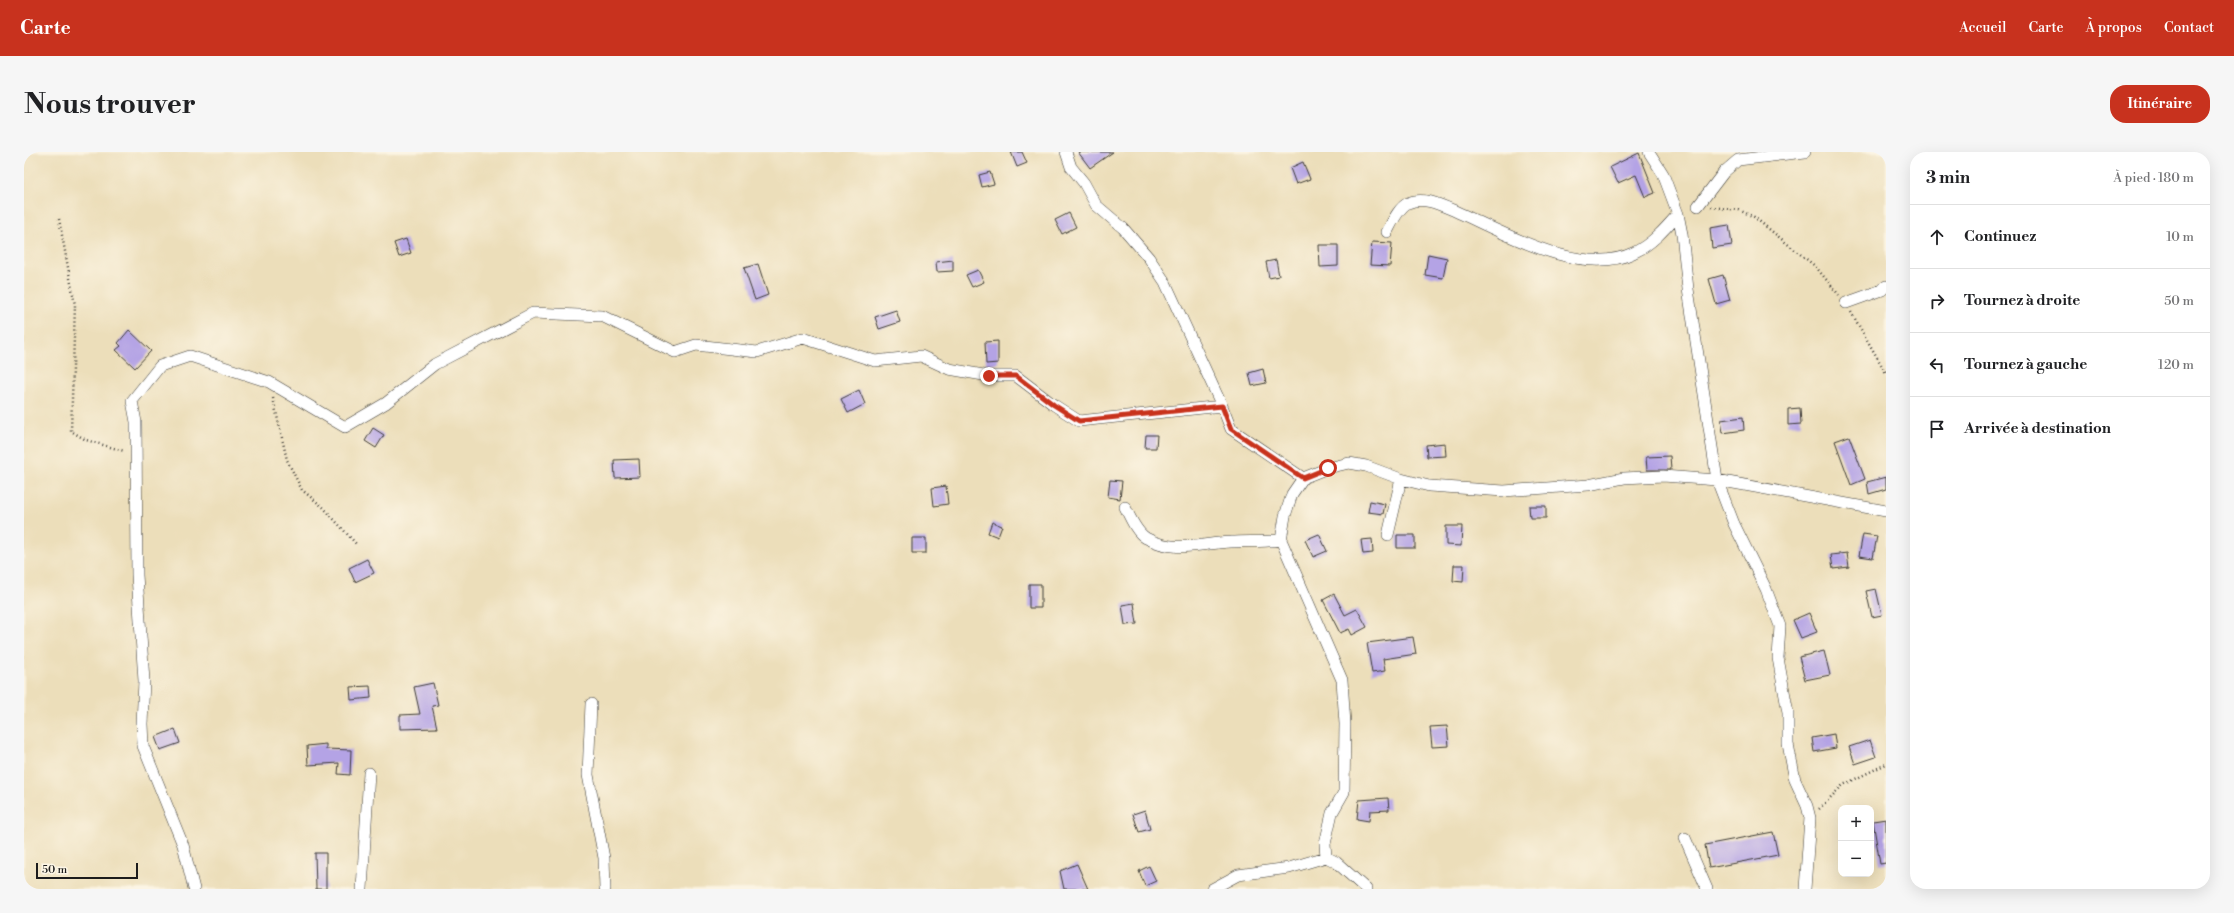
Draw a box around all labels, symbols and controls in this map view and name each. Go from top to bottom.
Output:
text: Carte [20,16,71,40]
text: Accueil [1959,19,2006,37]
text: Carte [2028,19,2063,37]
text: À propos [2085,19,2142,37]
text: Contact [2164,19,2214,37]
button: Itinéraire [2110,85,2210,123]
text: Nous trouver [24,87,196,122]
text: 3 min [1926,167,1970,189]
text: À pied · 180 m [2113,170,2194,186]
icon: ahead [1926,226,1948,248]
text: Continuez [1964,227,2036,246]
text: 10 m [2166,229,2194,245]
icon: right [1926,290,1948,312]
text: Tournez à droite [1964,291,2080,310]
text: 50 m [2164,293,2194,309]
icon: left [1926,354,1948,376]
text: Tournez à gauche [1964,355,2087,374]
text: 120 m [2158,357,2194,373]
route end [980,367,998,385]
icon: arrive [1926,418,1948,440]
text: Arrivée à destination [1964,419,2111,438]
route start [1319,459,1337,477]
map controls [1838,805,1874,877]
button: + [1838,805,1874,841]
button: − [1838,841,1874,877]
scale bar [36,861,138,880]
text: 50 m [42,863,67,877]

